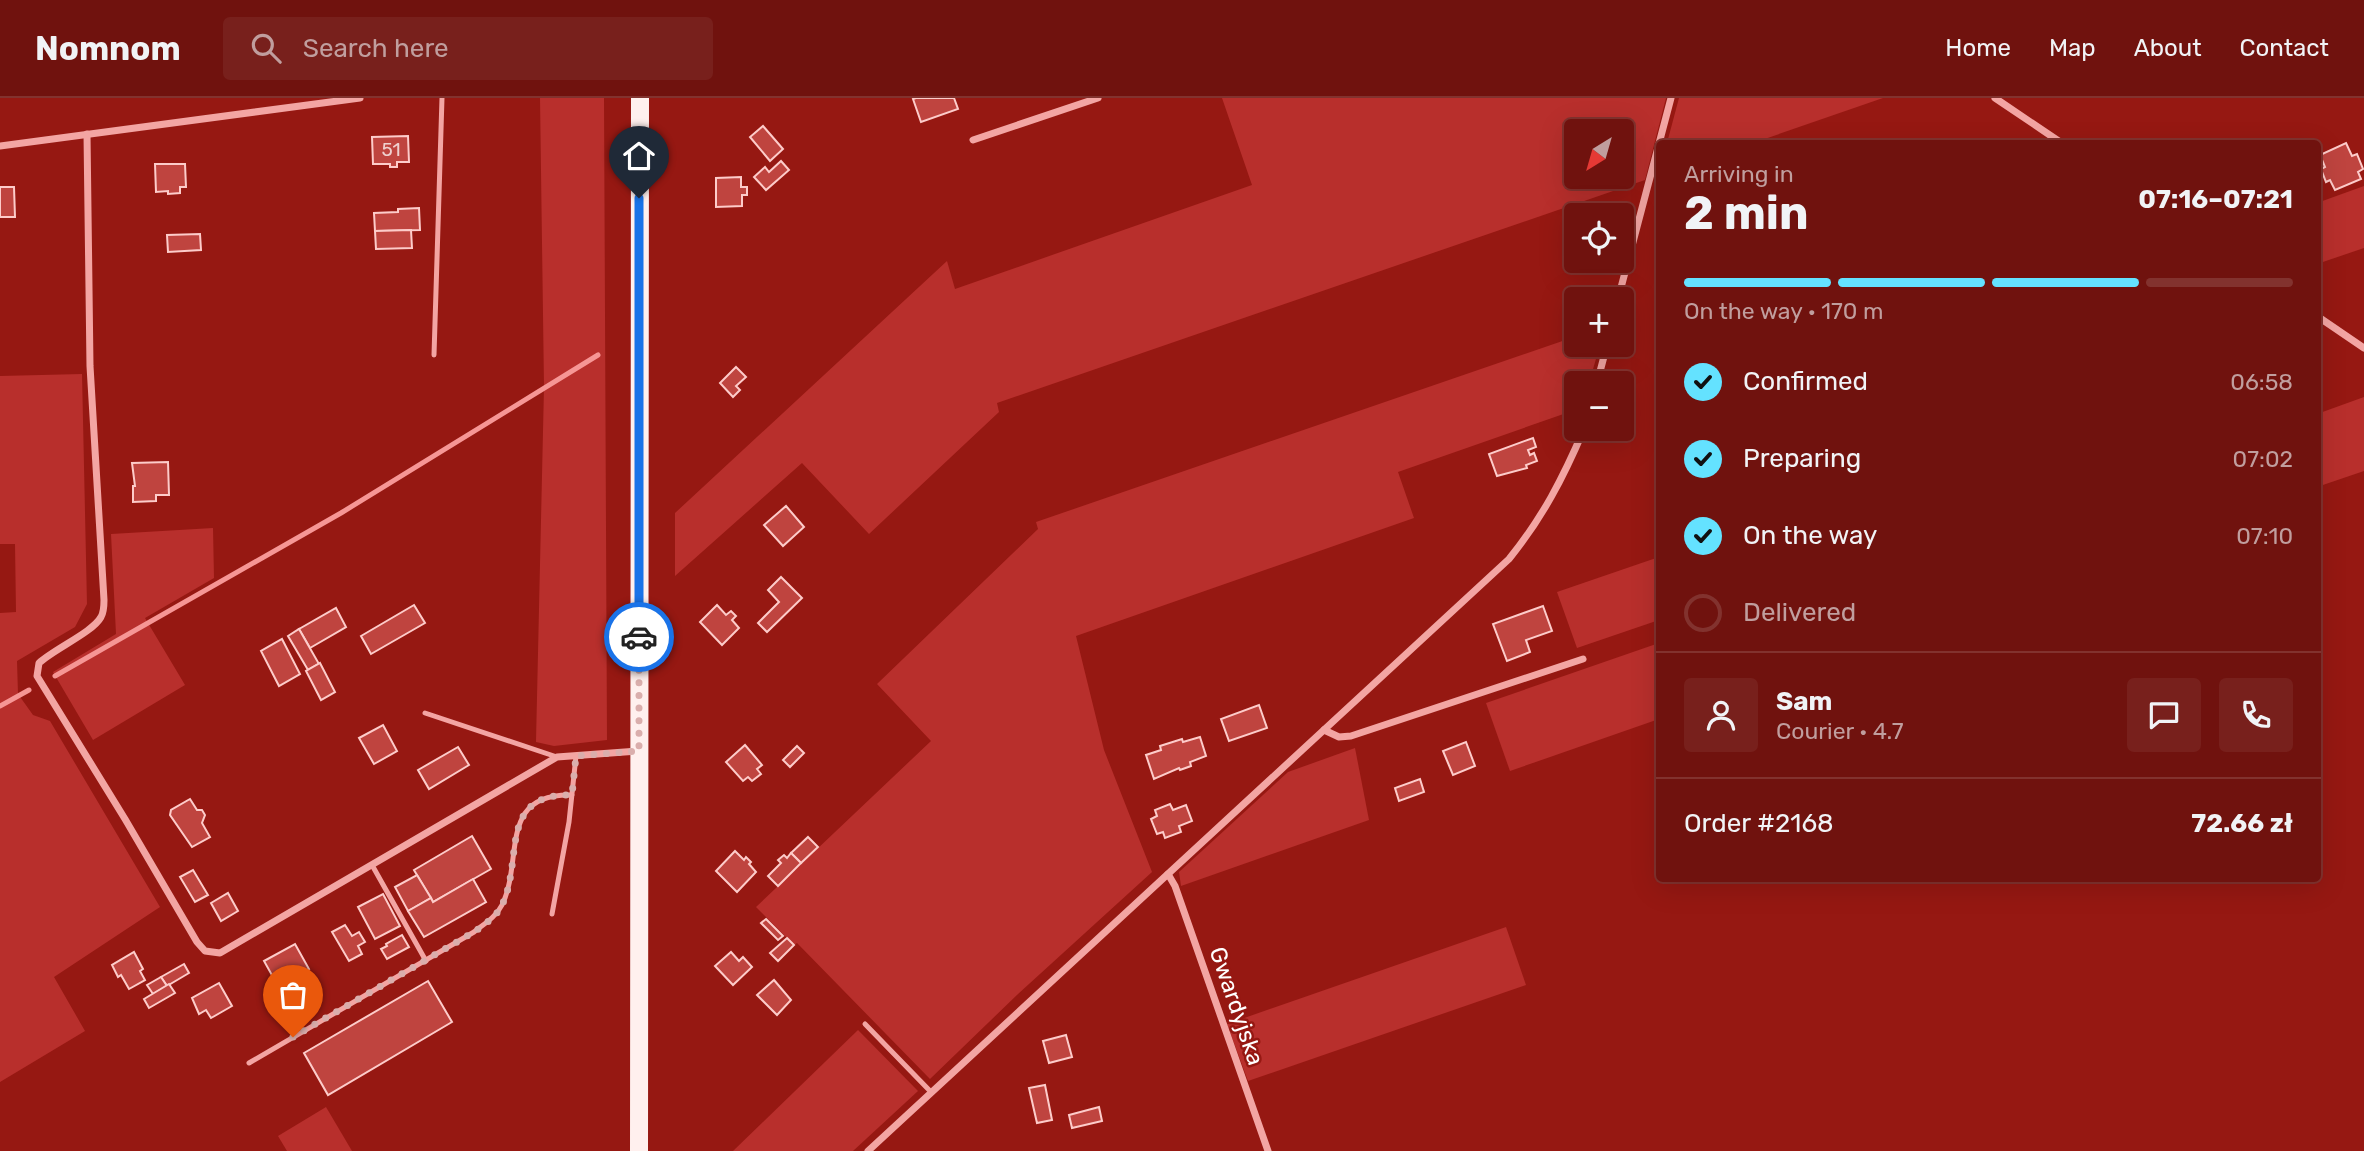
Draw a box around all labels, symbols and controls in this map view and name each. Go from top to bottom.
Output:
search box [223,17,713,80]
text: Nomnom [35,29,181,68]
icon: search [247,29,285,67]
text: Search here [303,33,449,64]
text: Home [1945,34,2011,62]
text: Map [2049,34,2096,62]
text: About [2134,34,2202,62]
text: Contact [2240,34,2329,62]
north arrow [1564,119,1634,189]
map controls [1564,119,1634,441]
pin [609,126,669,198]
icon: home [620,137,658,175]
house number: 51 [381,138,401,161]
text: Arriving in [1684,160,1794,188]
text: 07:16–07:21 [2138,184,2293,215]
text: 2 min [1684,186,1809,241]
button: locate [1564,203,1634,273]
button: + [1564,287,1634,357]
text: On the way · 170 m [1684,297,1883,325]
icon: check [1684,363,1722,401]
text: Confirmed [1743,366,1868,397]
text: 06:58 [2230,368,2293,396]
button: − [1564,371,1634,441]
icon: check [1684,440,1722,478]
text: Preparing [1743,443,1861,474]
text: 07:02 [2233,445,2293,473]
icon: check [1684,517,1722,555]
text: On the way [1743,520,1877,551]
text: 07:10 [2236,522,2293,550]
text: Delivered [1743,597,1856,628]
courier [604,602,674,672]
icon: car [620,618,658,656]
button: person [1684,678,1758,752]
button: chat [2127,678,2201,752]
button: phone [2219,678,2293,752]
text: Sam [1776,686,1832,717]
text: Courier · 4.7 [1776,717,1903,745]
text: Order #2168 [1684,808,1834,839]
text: 72.66 zł [2191,808,2293,839]
street label: Gwardyjska [1204,943,1270,1069]
pin [263,965,323,1037]
icon: bag [274,976,312,1014]

